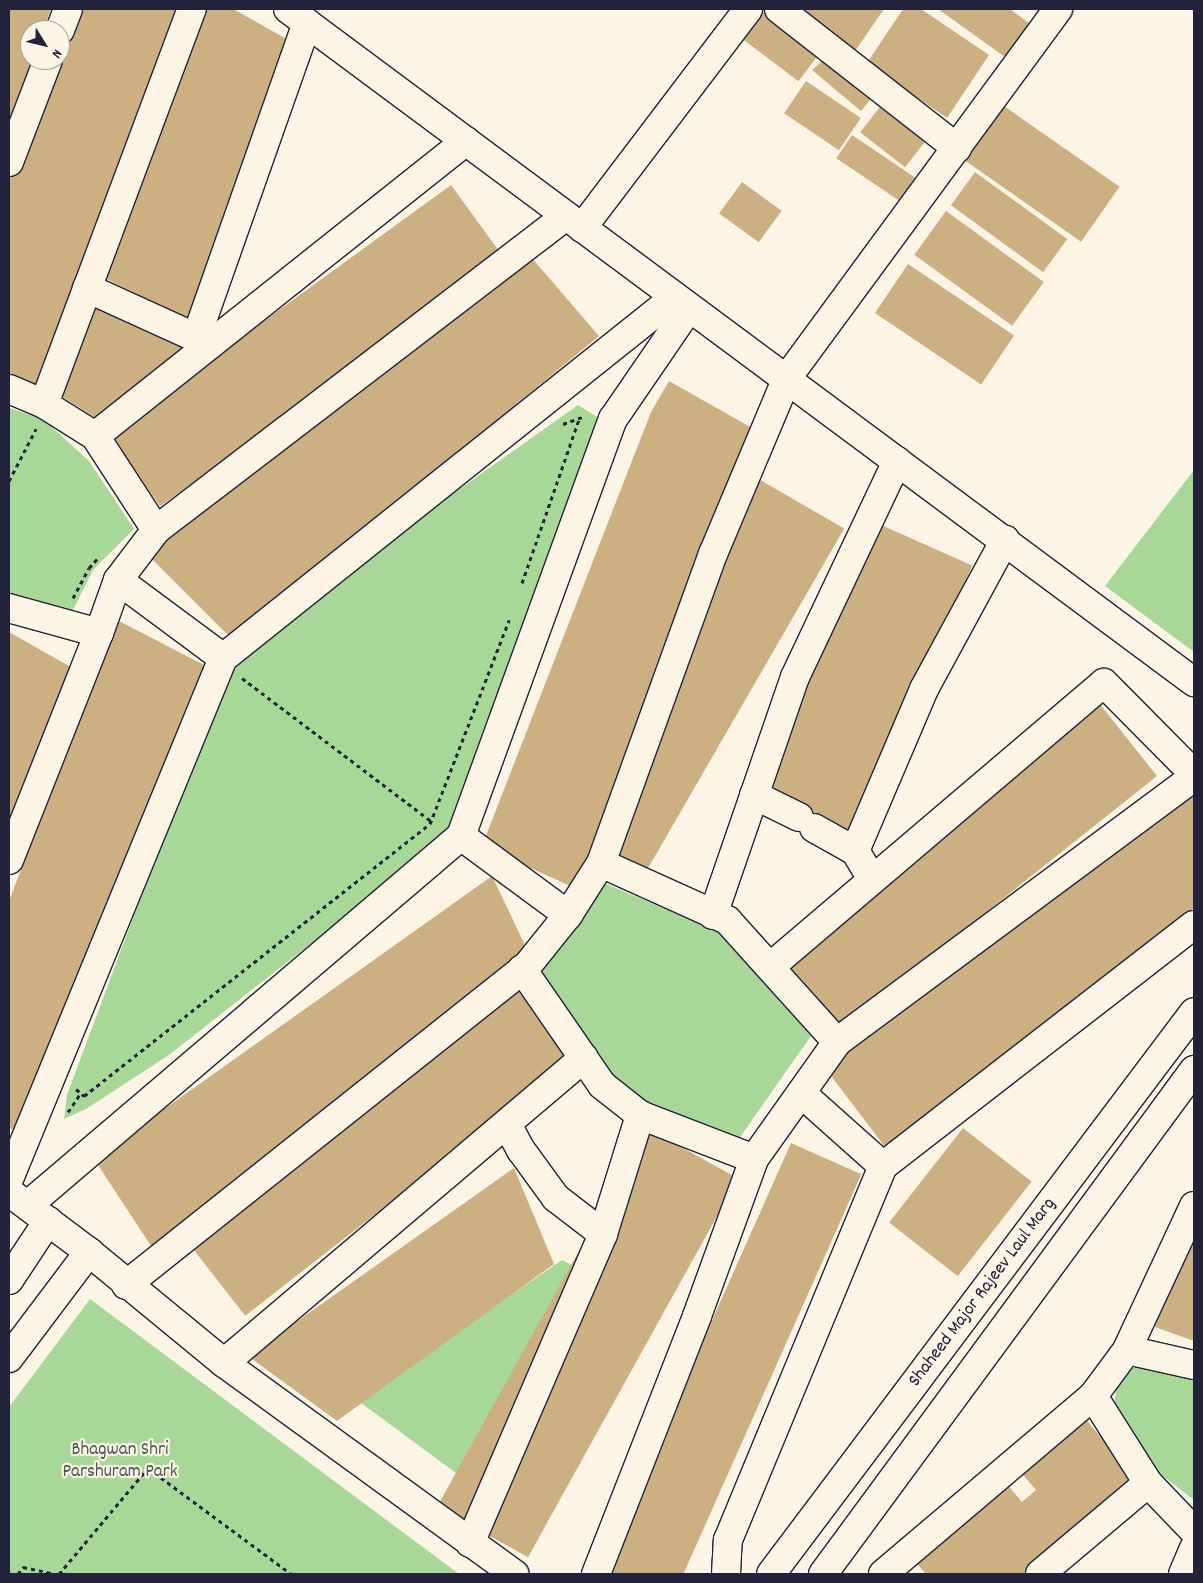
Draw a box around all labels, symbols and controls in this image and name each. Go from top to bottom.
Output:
north arrow [20,20,70,70]
text: N [46,45,66,62]
street label: Shaheed Major Rajeev Laul Marg [904,1194,1062,1392]
park label: Bhagwan Shri Parshuram Park [62,1440,178,1484]

